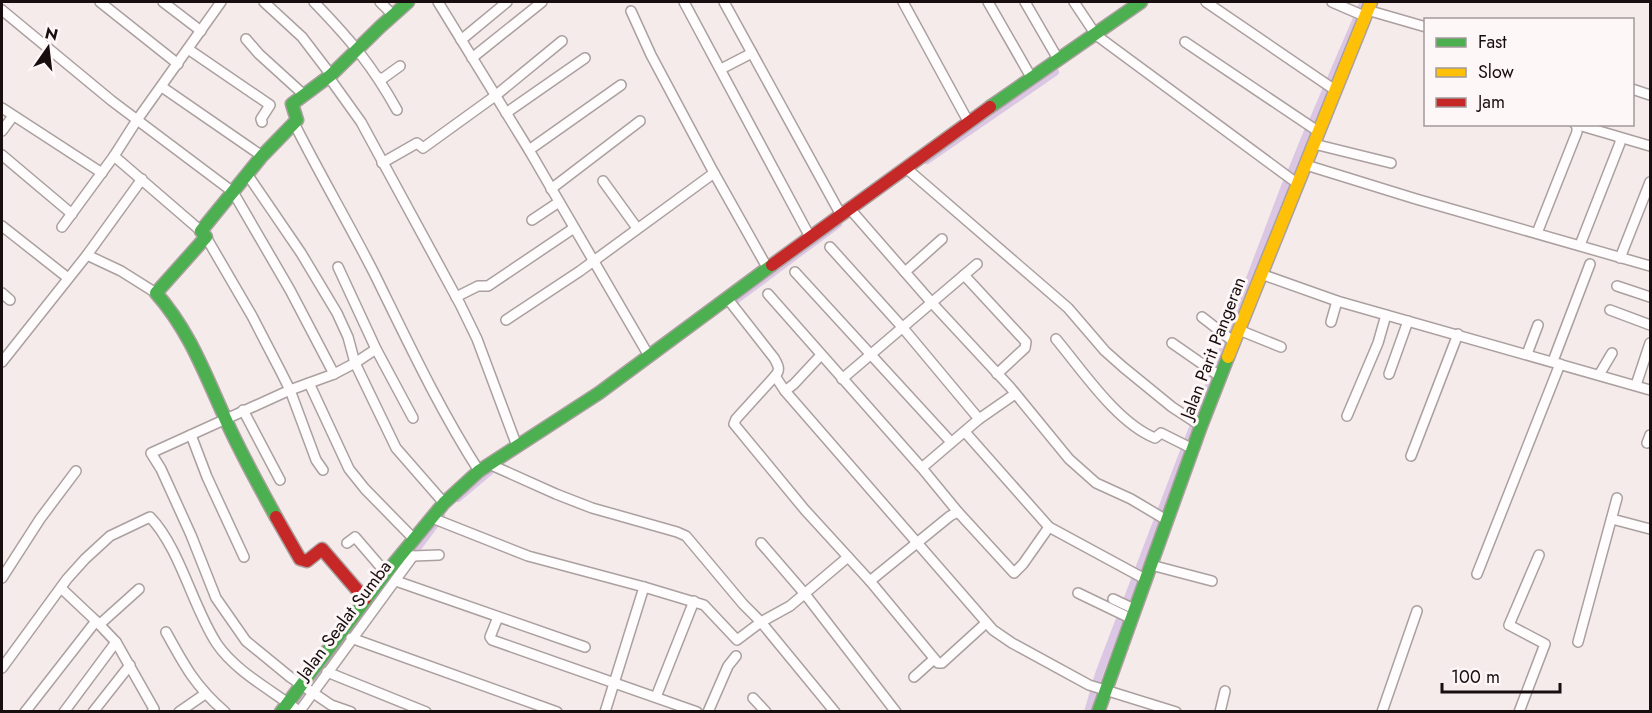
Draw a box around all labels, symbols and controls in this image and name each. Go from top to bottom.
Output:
north arrow [18,18,78,78]
legend [1424,18,1634,126]
text: N [43,21,60,47]
text: Fast [1478,29,1507,55]
text: Slow [1478,59,1515,85]
text: Jam [1476,89,1505,115]
street label: Jalan Parit Pangeran [1173,273,1252,425]
street label: Jalan Sealat Sumba [289,555,397,687]
scale bar [1442,656,1560,694]
text: 100 m [1451,664,1500,690]

